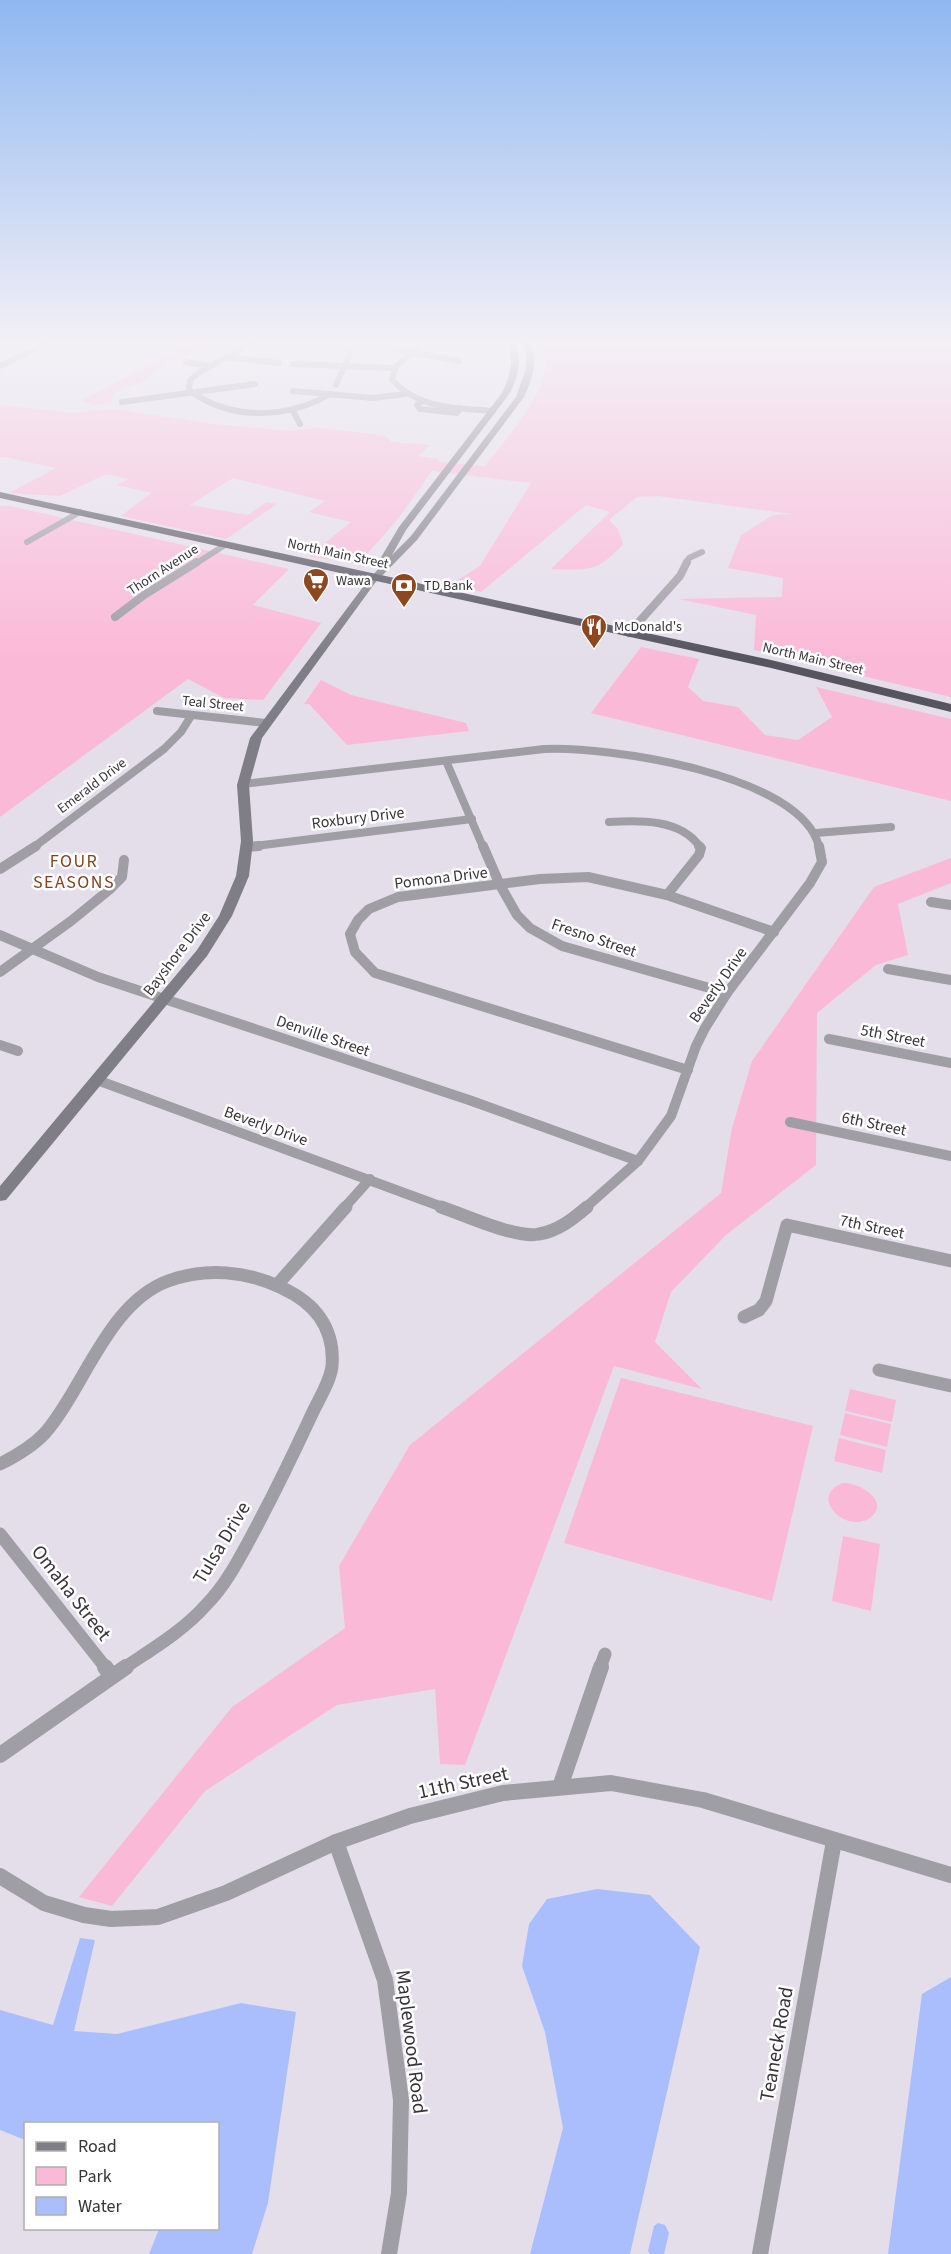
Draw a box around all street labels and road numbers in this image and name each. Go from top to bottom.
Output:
street label: North Main Street [286,534,391,575]
street label: Thorn Avenue [124,539,203,600]
street label: North Main Street [761,638,866,680]
street label: Teal Street [181,691,245,717]
street label: Emerald Drive [53,753,131,819]
street label: Roxbury Drive [310,801,406,835]
street label: Pomona Drive [393,861,489,895]
street label: Bayshore Drive [138,907,216,1001]
street label: Fresno Street [549,913,640,963]
street label: Beverly Drive [684,943,752,1027]
street label: Denville Street [273,1010,373,1062]
street label: 5th Street [859,1019,928,1053]
street label: Beverly Drive [221,1101,311,1151]
street label: 6th Street [840,1106,909,1142]
street label: 7th Street [838,1209,907,1245]
street label: Tulsa Drive [186,1496,258,1589]
street label: Omaha Street [25,1539,118,1647]
street label: 11th Street [415,1760,511,1806]
street label: Maplewood Road [388,1968,434,2116]
street label: Teaneck Road [753,1984,801,2104]

